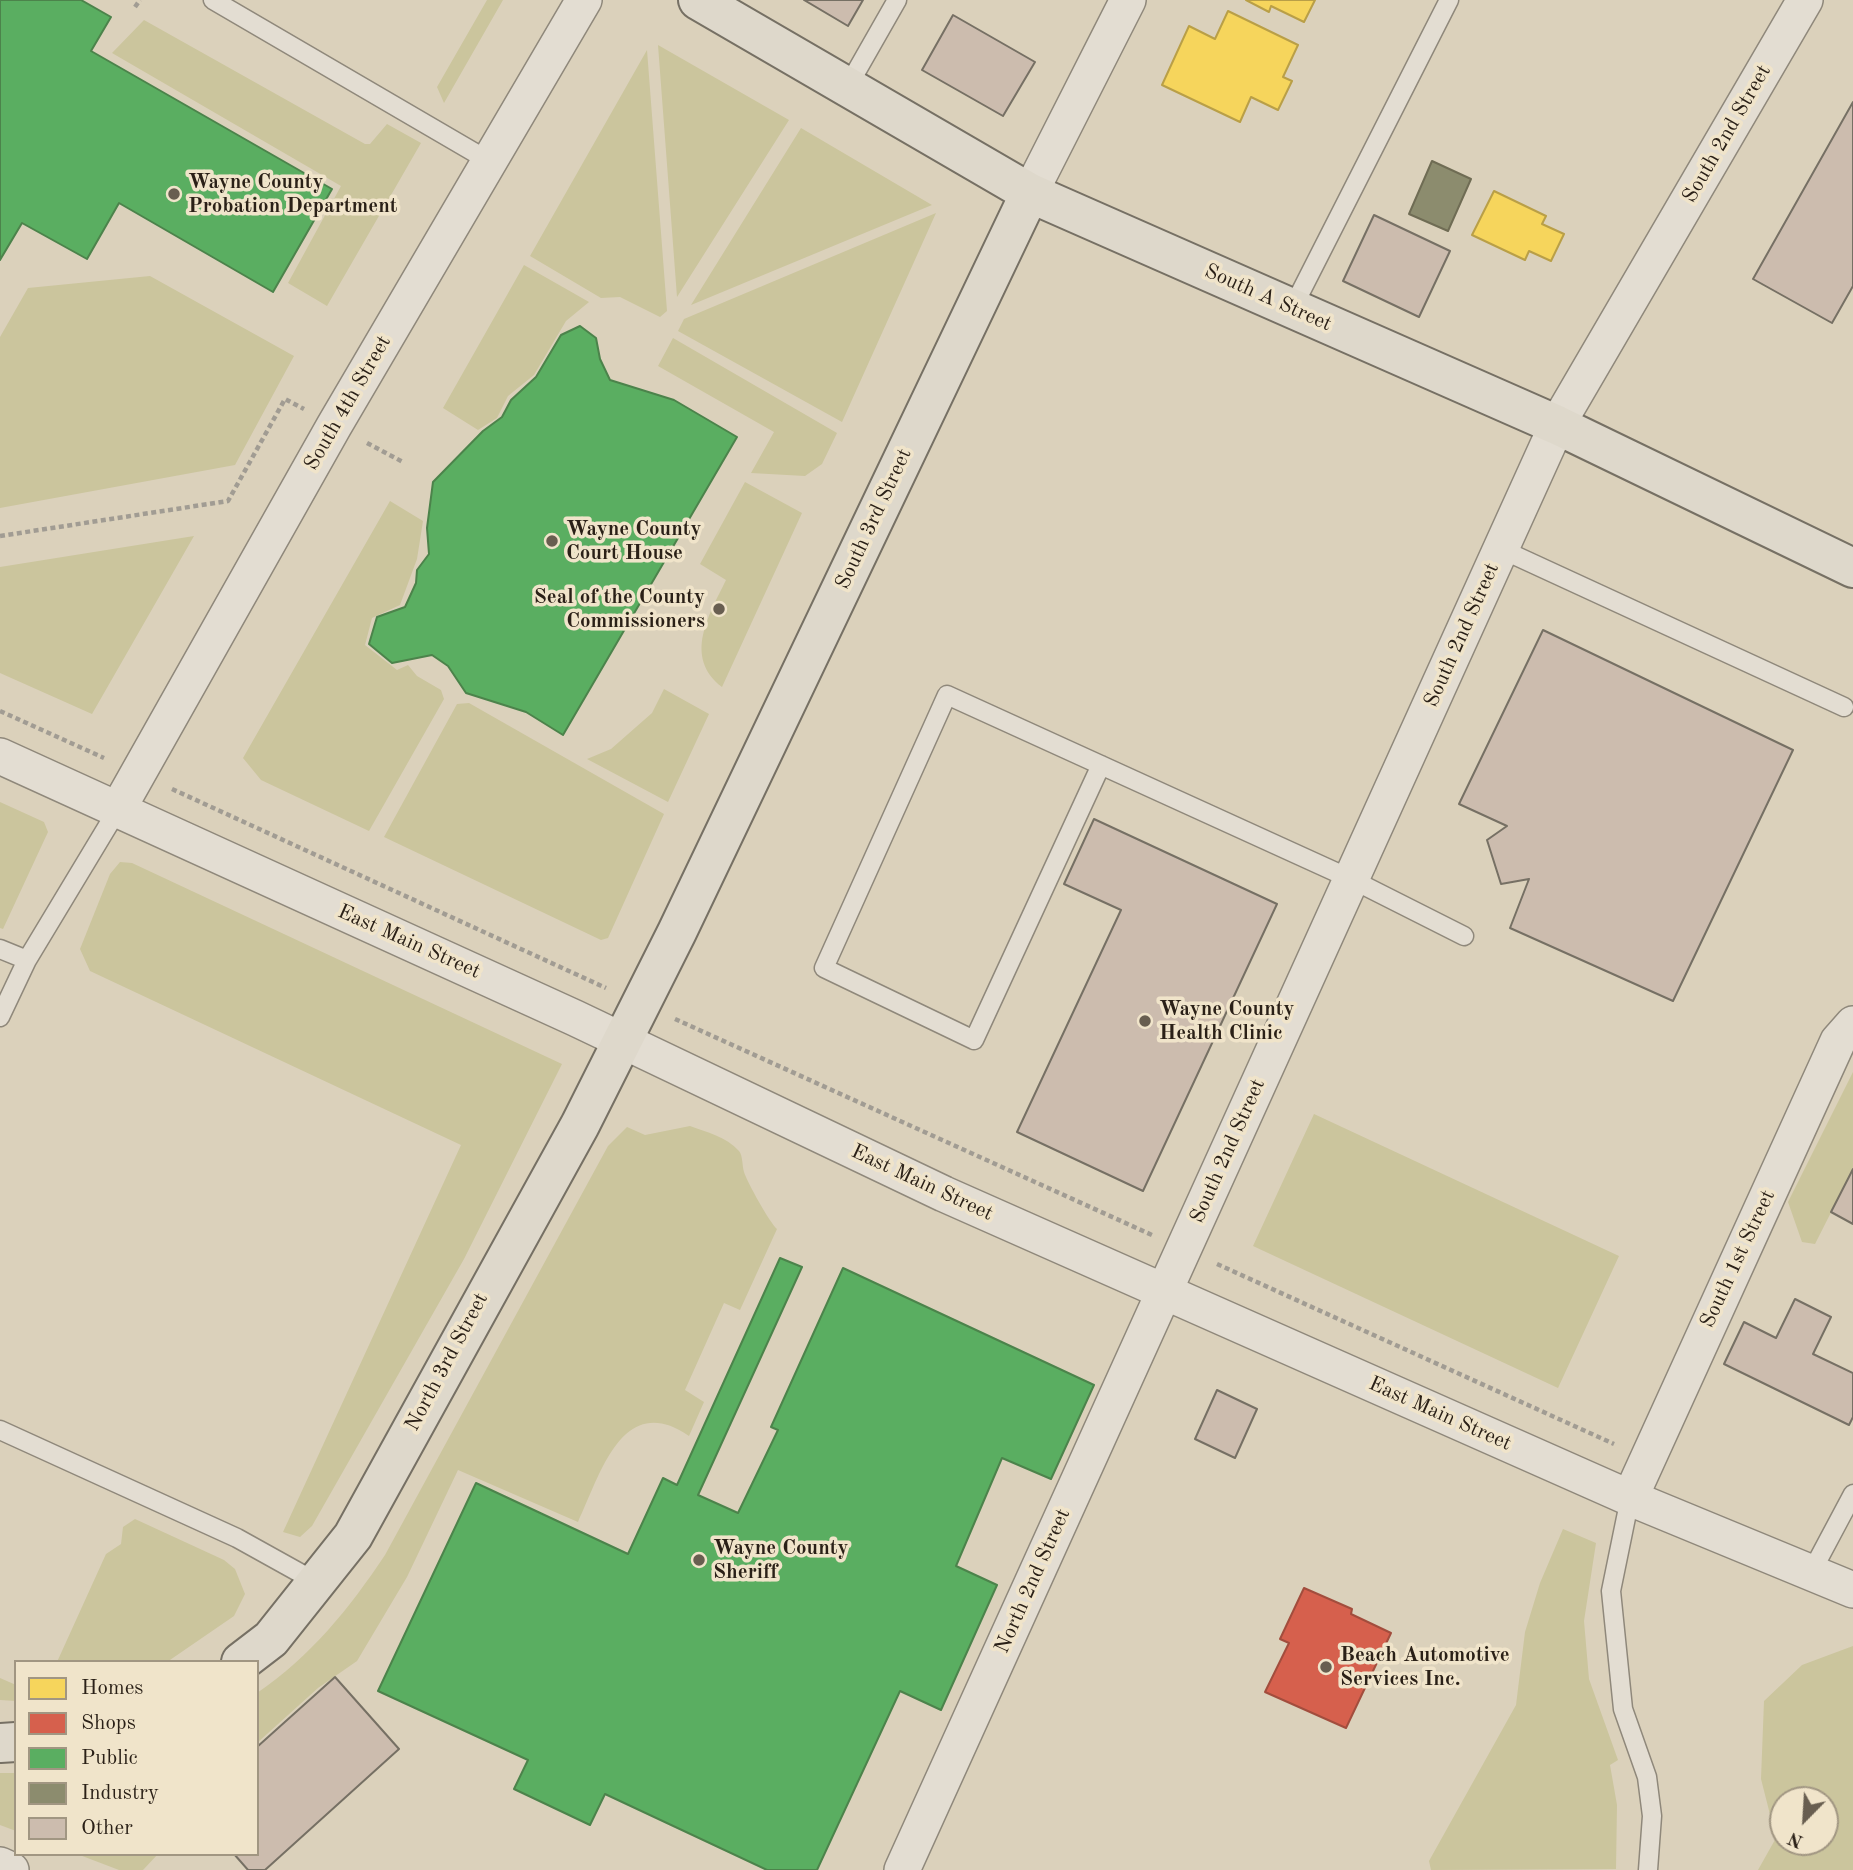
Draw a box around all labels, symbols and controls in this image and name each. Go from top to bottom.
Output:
street label: South 2nd Street [1677,60,1777,208]
place label: Wayne County Probation Department [188,169,397,219]
marker: Wayne County Probation Department [166,186,182,202]
street label: South A Street [1200,259,1336,337]
street label: South 4th Street [299,331,397,475]
street label: South 3rd Street [830,445,918,593]
place label: Wayne County Court House [566,516,701,566]
marker: Wayne County Court House [544,533,560,549]
street label: South 2nd Street [1419,559,1505,711]
place label: Seal of the County Commissioners [534,584,705,634]
marker: Seal of the County Commissioners [711,601,727,617]
street label: East Main Street [334,899,484,985]
place label: Wayne County Health Clinic [1159,996,1294,1046]
marker: Wayne County Health Clinic [1137,1013,1153,1029]
street label: South 2nd Street [1185,1075,1271,1227]
street label: East Main Street [847,1139,997,1227]
street label: South 1st Street [1695,1186,1781,1332]
street label: North 3rd Street [400,1288,494,1436]
street label: East Main Street [1365,1371,1515,1457]
street label: North 2nd Street [990,1505,1076,1657]
place label: Wayne County Sheriff [713,1535,848,1585]
marker: Wayne County Sheriff [691,1552,707,1568]
place label: Beach Automotive Services Inc. [1340,1642,1510,1692]
marker: Beach Automotive Services Inc. [1318,1659,1334,1675]
legend [14,1660,259,1856]
text: Homes [81,1678,143,1699]
text: Shops [81,1713,136,1734]
text: Public [81,1748,138,1769]
text: Industry [81,1783,159,1804]
north arrow [1769,1786,1839,1856]
text: Other [81,1818,133,1839]
text: N [1786,1827,1807,1850]

